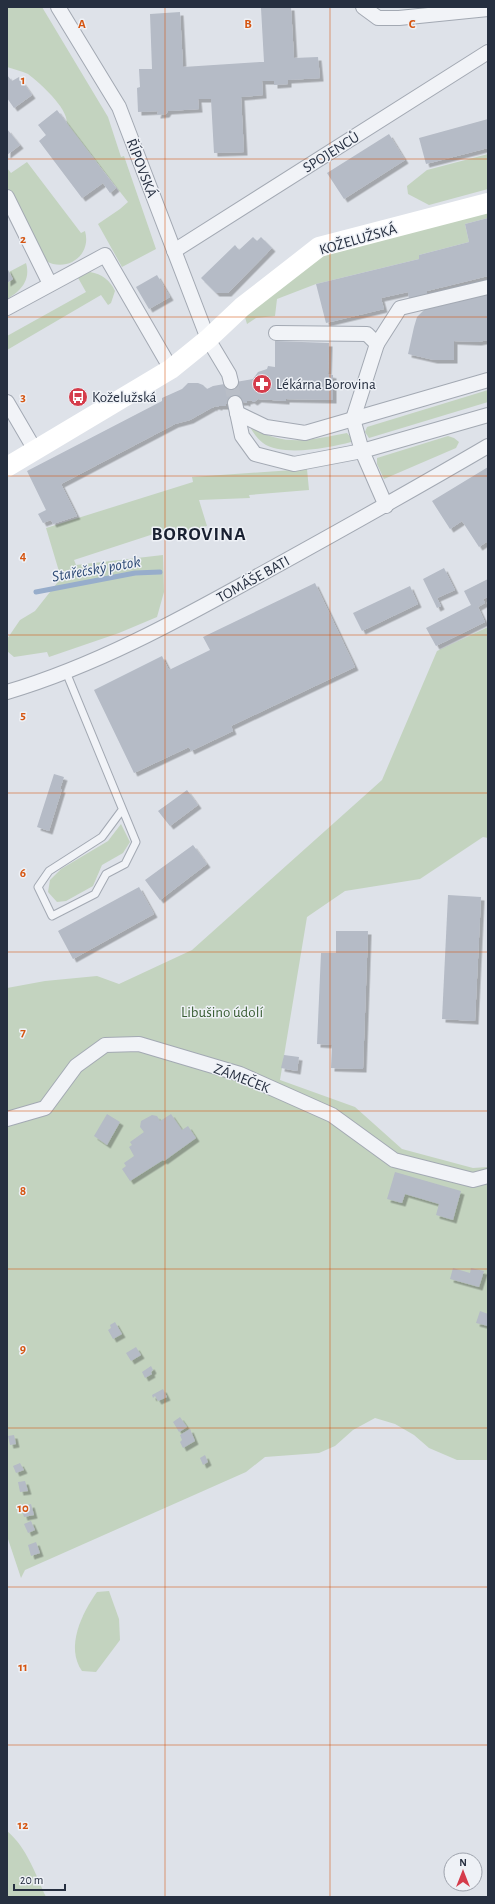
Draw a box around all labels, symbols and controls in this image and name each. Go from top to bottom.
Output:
text: A [78,18,86,31]
text: B [244,18,252,31]
text: C [409,18,416,31]
text: 1 [21,74,25,87]
street label: SPOJENCŮ [299,128,362,176]
street label: ŘÍPOVSKÁ [123,136,162,200]
street label: KOŽELUŽSKÁ [317,219,399,258]
text: 2 [20,233,26,246]
pharmacy icon: Lékárna Borovina [251,373,273,395]
place label: Lékárna Borovina [276,377,376,392]
bus stop icon: Koželužská [67,386,89,408]
place label: Koželužská [92,390,157,405]
text: 3 [20,391,26,404]
district label: BOROVINA [151,525,247,544]
text: 4 [20,550,27,563]
street label: TOMÁŠE BATI [213,552,292,606]
water label: Stařečský potok [50,553,142,586]
text: 5 [20,709,26,722]
text: 6 [20,867,26,880]
park label: Libušino údolí [181,1005,263,1020]
text: 7 [20,1026,26,1039]
street label: ZÁMEČEK [212,1059,273,1096]
text: 8 [20,1185,26,1198]
text: 9 [20,1343,26,1356]
text: 10 [17,1502,29,1515]
text: 11 [18,1661,28,1674]
text: 12 [18,1819,28,1832]
north arrow [443,1852,483,1892]
text: N [459,1857,467,1868]
scale bar [14,1866,65,1892]
text: 20 m [20,1874,43,1886]

